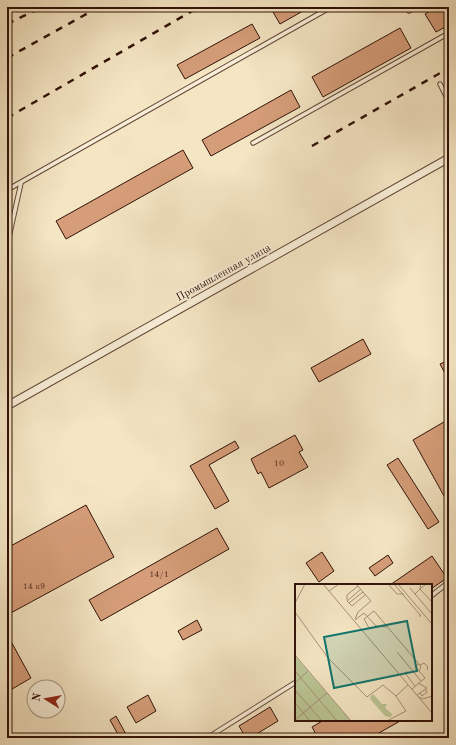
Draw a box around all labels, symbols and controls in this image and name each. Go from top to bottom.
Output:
street label: Промышленная улица [175,242,273,304]
house number: 10 [274,459,284,468]
house number: 14/1 [149,570,169,579]
house number: 14 к9 [23,582,45,591]
inset map [295,584,432,721]
north arrow [26,679,66,719]
text: N [31,692,44,703]

